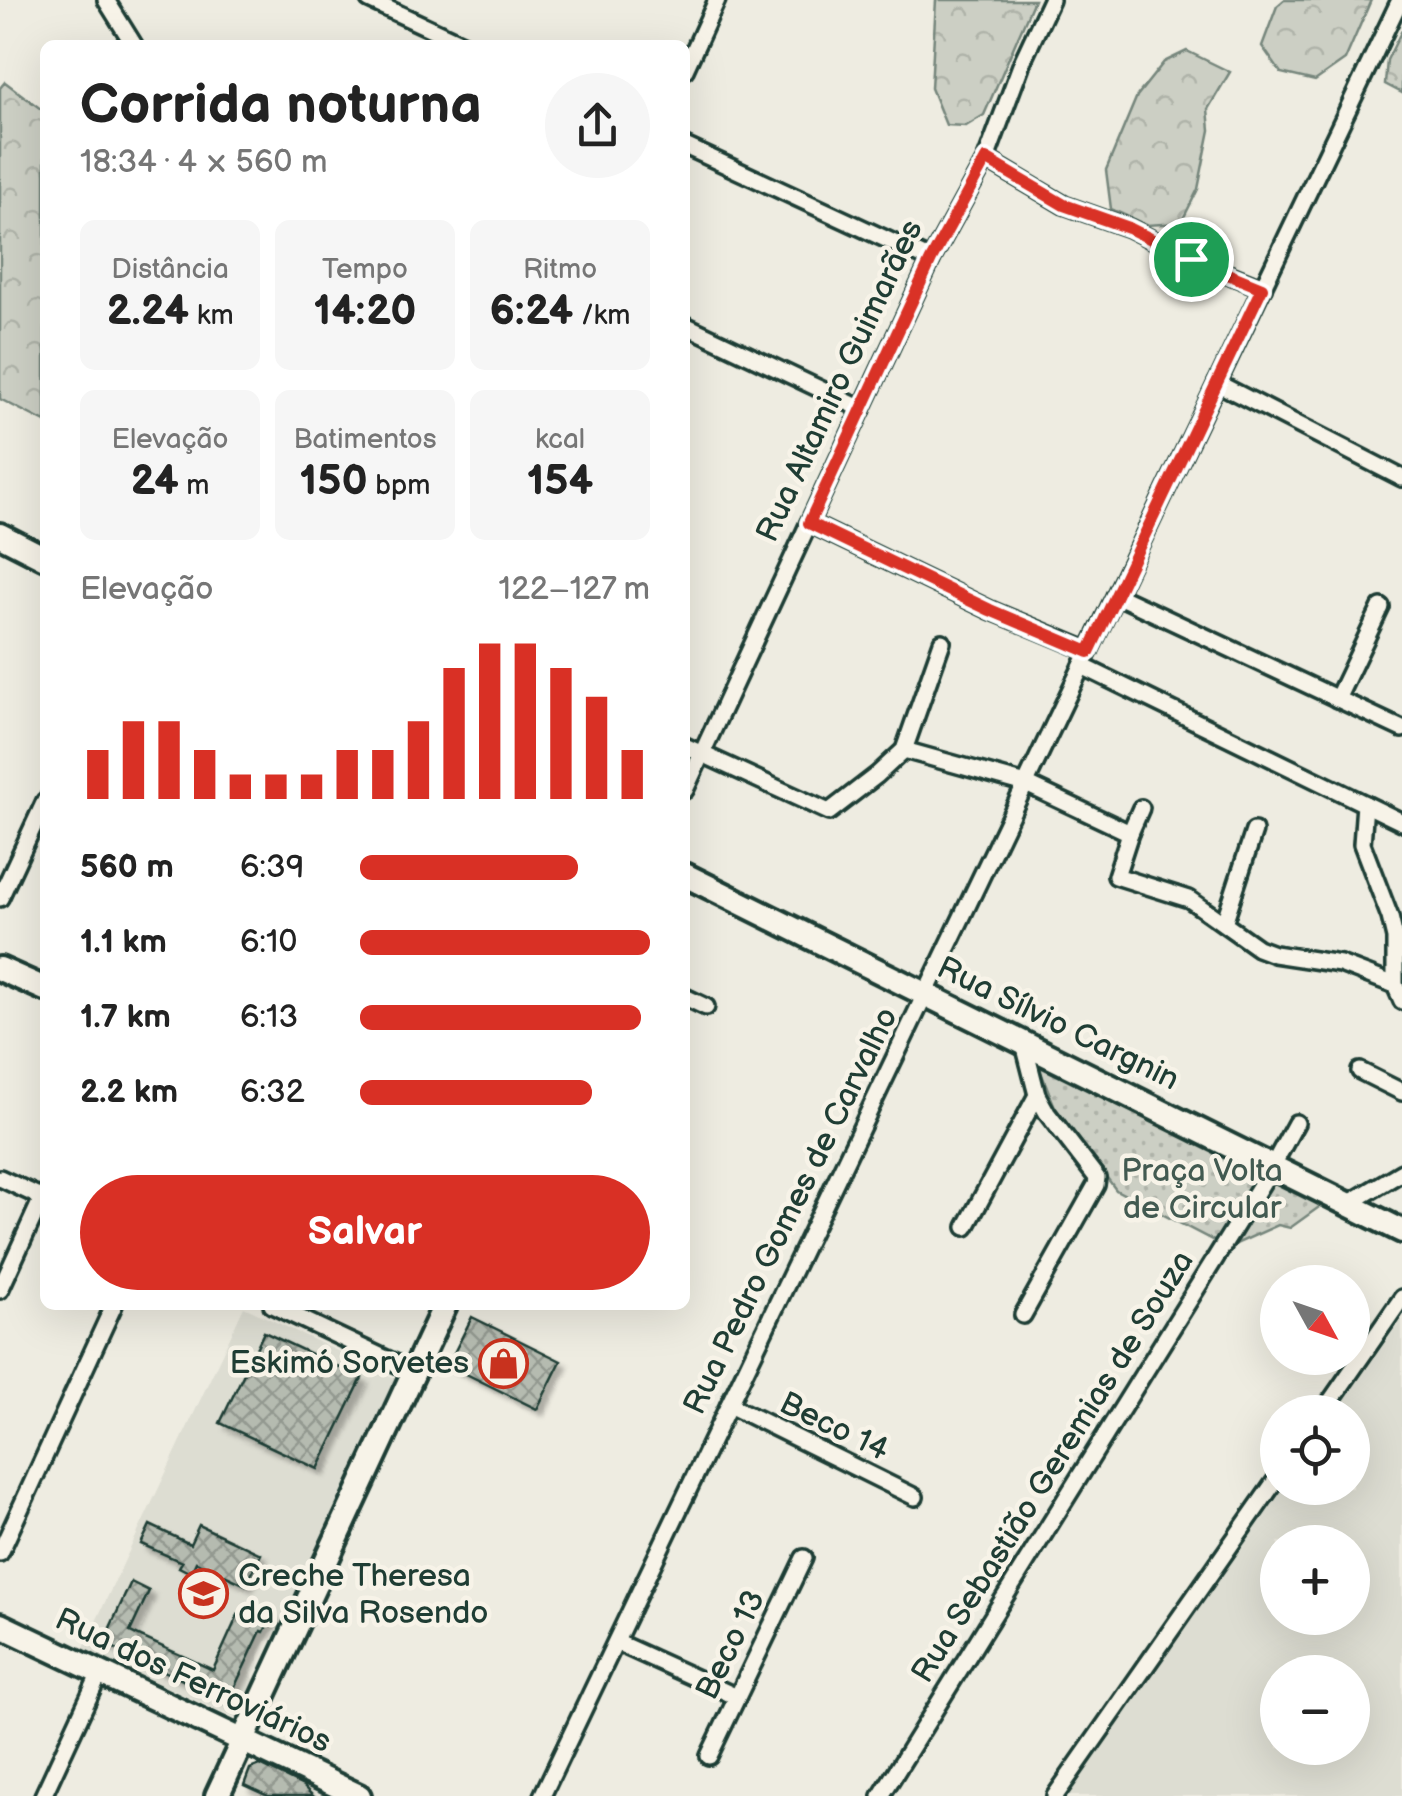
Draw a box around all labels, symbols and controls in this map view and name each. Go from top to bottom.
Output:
text: Corrida noturna [80,72,482,139]
button: share [545,73,650,178]
text: 18:34 · 4 × 560 m [80,143,327,182]
street label: Rua Altamiro Guimarães [748,214,932,548]
pin [1149,217,1234,302]
icon: arrive [1164,232,1219,287]
text: Distância [111,253,229,286]
text: Tempo [322,253,408,286]
text: Ritmo [523,253,597,286]
text: 2.24 [106,286,189,337]
text: 14:20 [313,286,417,337]
text: 6:24 [490,286,573,337]
text: km [189,299,234,332]
text: /km [573,299,630,332]
text: Elevação [112,423,228,456]
text: Batimentos [293,423,437,456]
text: kcal [535,423,585,456]
text: 24 [131,456,179,507]
text: 150 [300,456,368,507]
text: 154 [527,456,593,507]
text: m [179,469,209,502]
text: bpm [368,469,430,502]
text: Elevação [80,570,213,609]
text: 122–127 m [499,570,650,609]
text: 560 m [80,848,174,887]
text: 6:39 [240,848,304,887]
text: 1.1 km [80,923,167,962]
text: 6:10 [240,923,297,962]
street label: Rua Sílvio Cargnin [931,949,1185,1099]
text: 1.7 km [80,998,171,1037]
text: 6:13 [240,998,298,1037]
street label: Rua Pedro Gomes de Carvalho [675,1001,907,1421]
text: 2.2 km [80,1073,178,1112]
text: 6:32 [240,1073,305,1112]
park label: Praça Volta de Circular [1121,1152,1283,1228]
button: Salvar [80,1175,650,1290]
street label: Rua Sebastião Geremias de Souza [903,1244,1203,1690]
north arrow [1260,1265,1370,1375]
map controls [1260,1265,1370,1765]
shop icon: Eskimó Sorvetes [478,1337,530,1389]
place label: Eskimó Sorvetes [229,1344,469,1383]
street label: Beco 14 [773,1384,895,1470]
button: locate [1260,1395,1370,1505]
button: + [1260,1525,1370,1635]
place label: Creche Theresa da Silva Rosendo [238,1557,489,1633]
school or university icon: Creche Theresa da Silva Rosendo [177,1568,229,1620]
street label: Beco 13 [688,1584,774,1706]
street label: Rua dos Ferroviários [49,1600,337,1762]
button: − [1260,1655,1370,1765]

